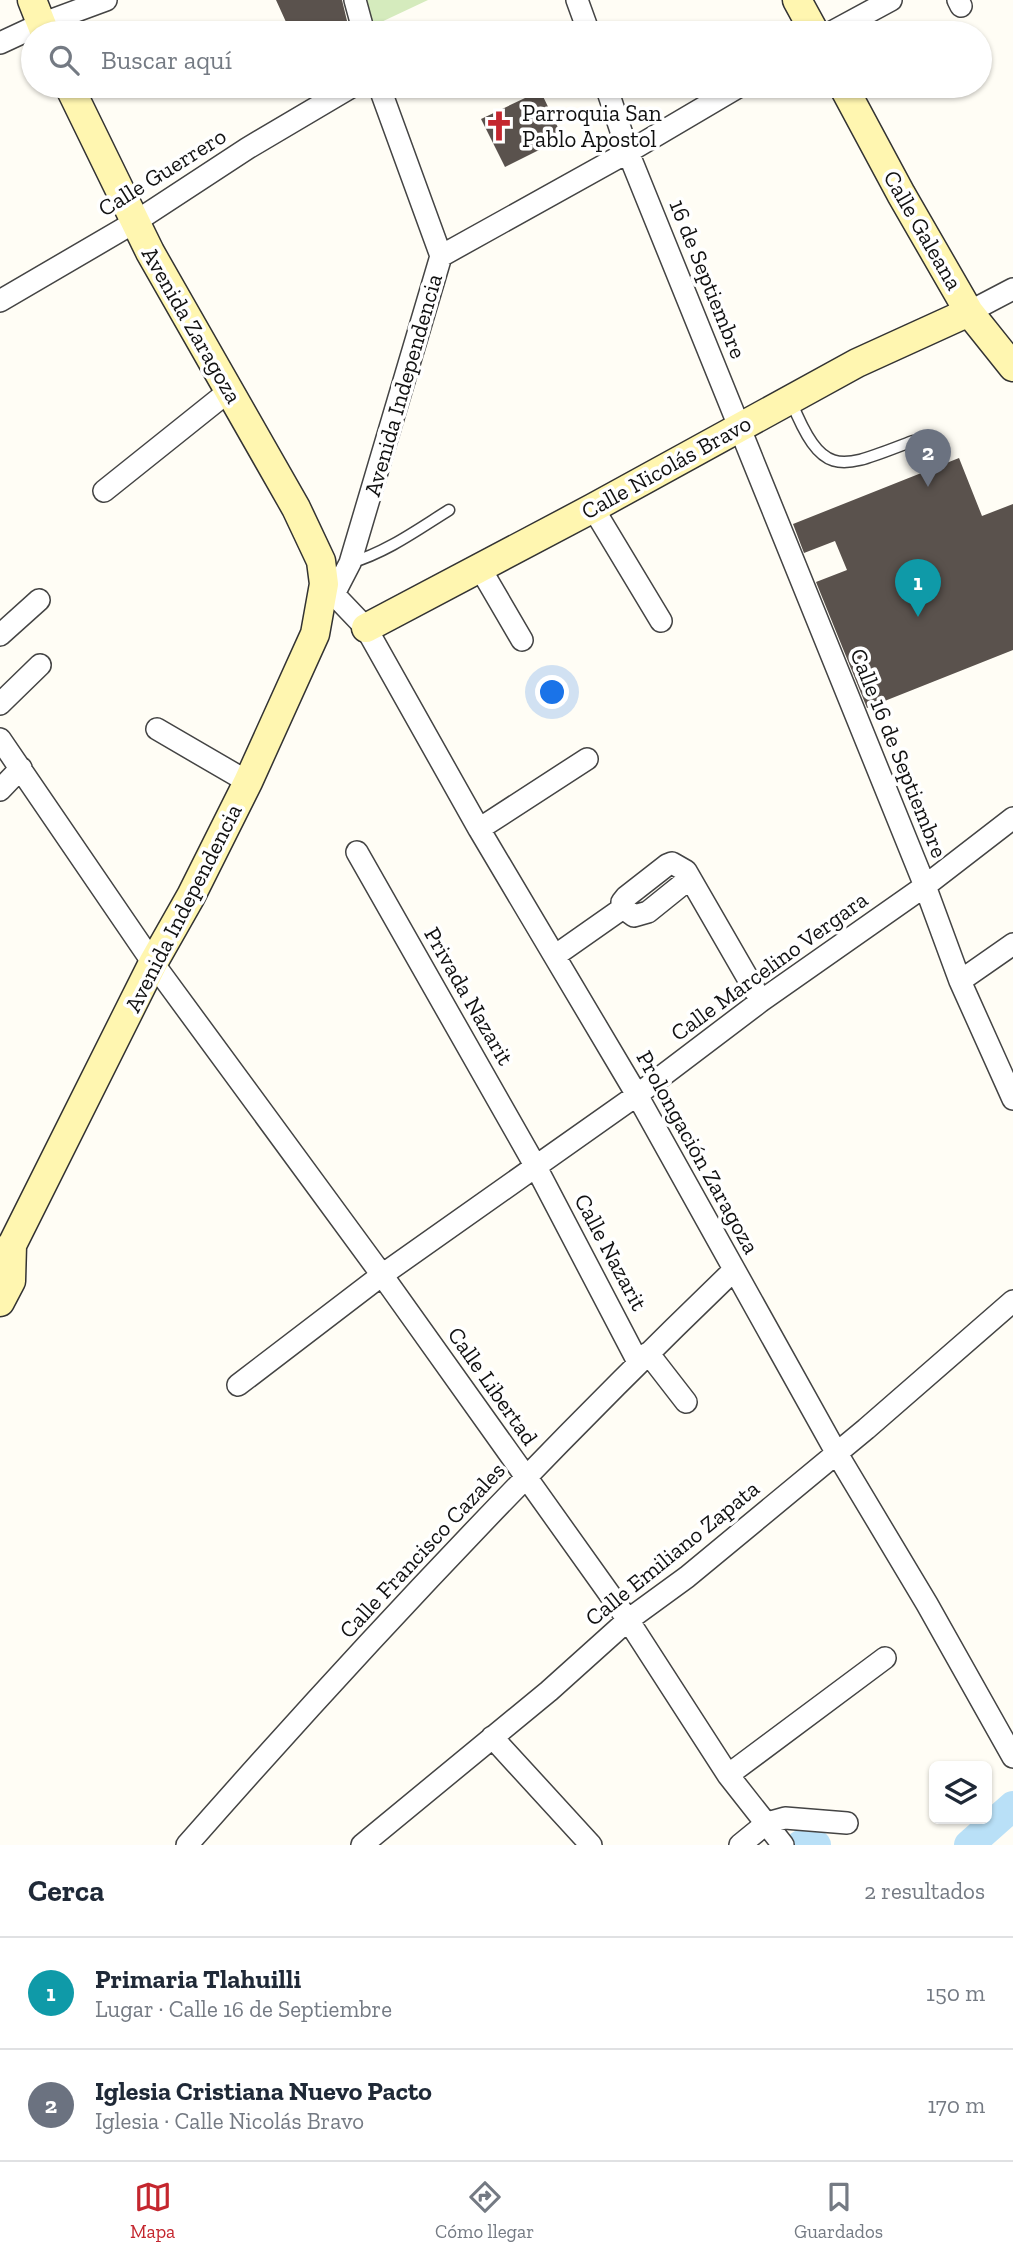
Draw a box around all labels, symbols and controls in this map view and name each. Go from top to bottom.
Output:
search box [21,21,992,98]
icon: search [45,41,83,79]
text: Buscar aquí [101,44,232,76]
place label: Parroquia San Pablo Apostol [522,99,662,153]
church icon: Parroquia San Pablo Apostol [482,109,516,143]
street label: Calle Guerrero [93,122,231,222]
street label: Calle Galeana [877,165,969,295]
street label: 16 de Septiembre [663,195,753,363]
street label: Avenida Zaragoza [136,242,248,408]
street label: Avenida Independencia [358,271,448,499]
street label: Calle Nicolás Bravo [576,409,756,525]
pin: 2 [905,429,951,487]
pin: 1 [895,559,941,617]
street label: Calle 16 de Septiembre [844,644,954,862]
your location [535,675,569,709]
street label: Avenida Independencia [118,799,248,1017]
street label: Calle Marcelino Vergara [665,885,873,1047]
street label: Privada Nazarit [418,922,520,1070]
street label: Prolongación Zaragoza [630,1045,766,1259]
street label: Calle Nazarit [569,1189,654,1316]
street label: Calle Libertad [442,1321,544,1451]
street label: Calle Francisco Cazales [333,1456,511,1644]
street label: Calle Emiliano Zapata [579,1474,765,1632]
map controls [929,1761,992,1824]
button: layers [929,1761,992,1824]
text: Cerca [28,1873,104,1909]
text: 2 resultados [864,1877,985,1905]
text: Primaria Tlahuilli [95,1963,301,1995]
text: 1 [46,1979,56,2007]
text: 150 m [926,1979,985,2007]
text: Lugar · Calle 16 de Septiembre [95,1995,392,2023]
text: Iglesia Cristiana Nuevo Pacto [95,2075,432,2107]
text: 2 [45,2091,57,2119]
text: 170 m [927,2091,985,2119]
text: Iglesia · Calle Nicolás Bravo [95,2107,364,2135]
tab: Mapa [130,2178,175,2243]
tab: Cómo llegar [435,2178,534,2243]
tab: Guardados [794,2178,883,2243]

